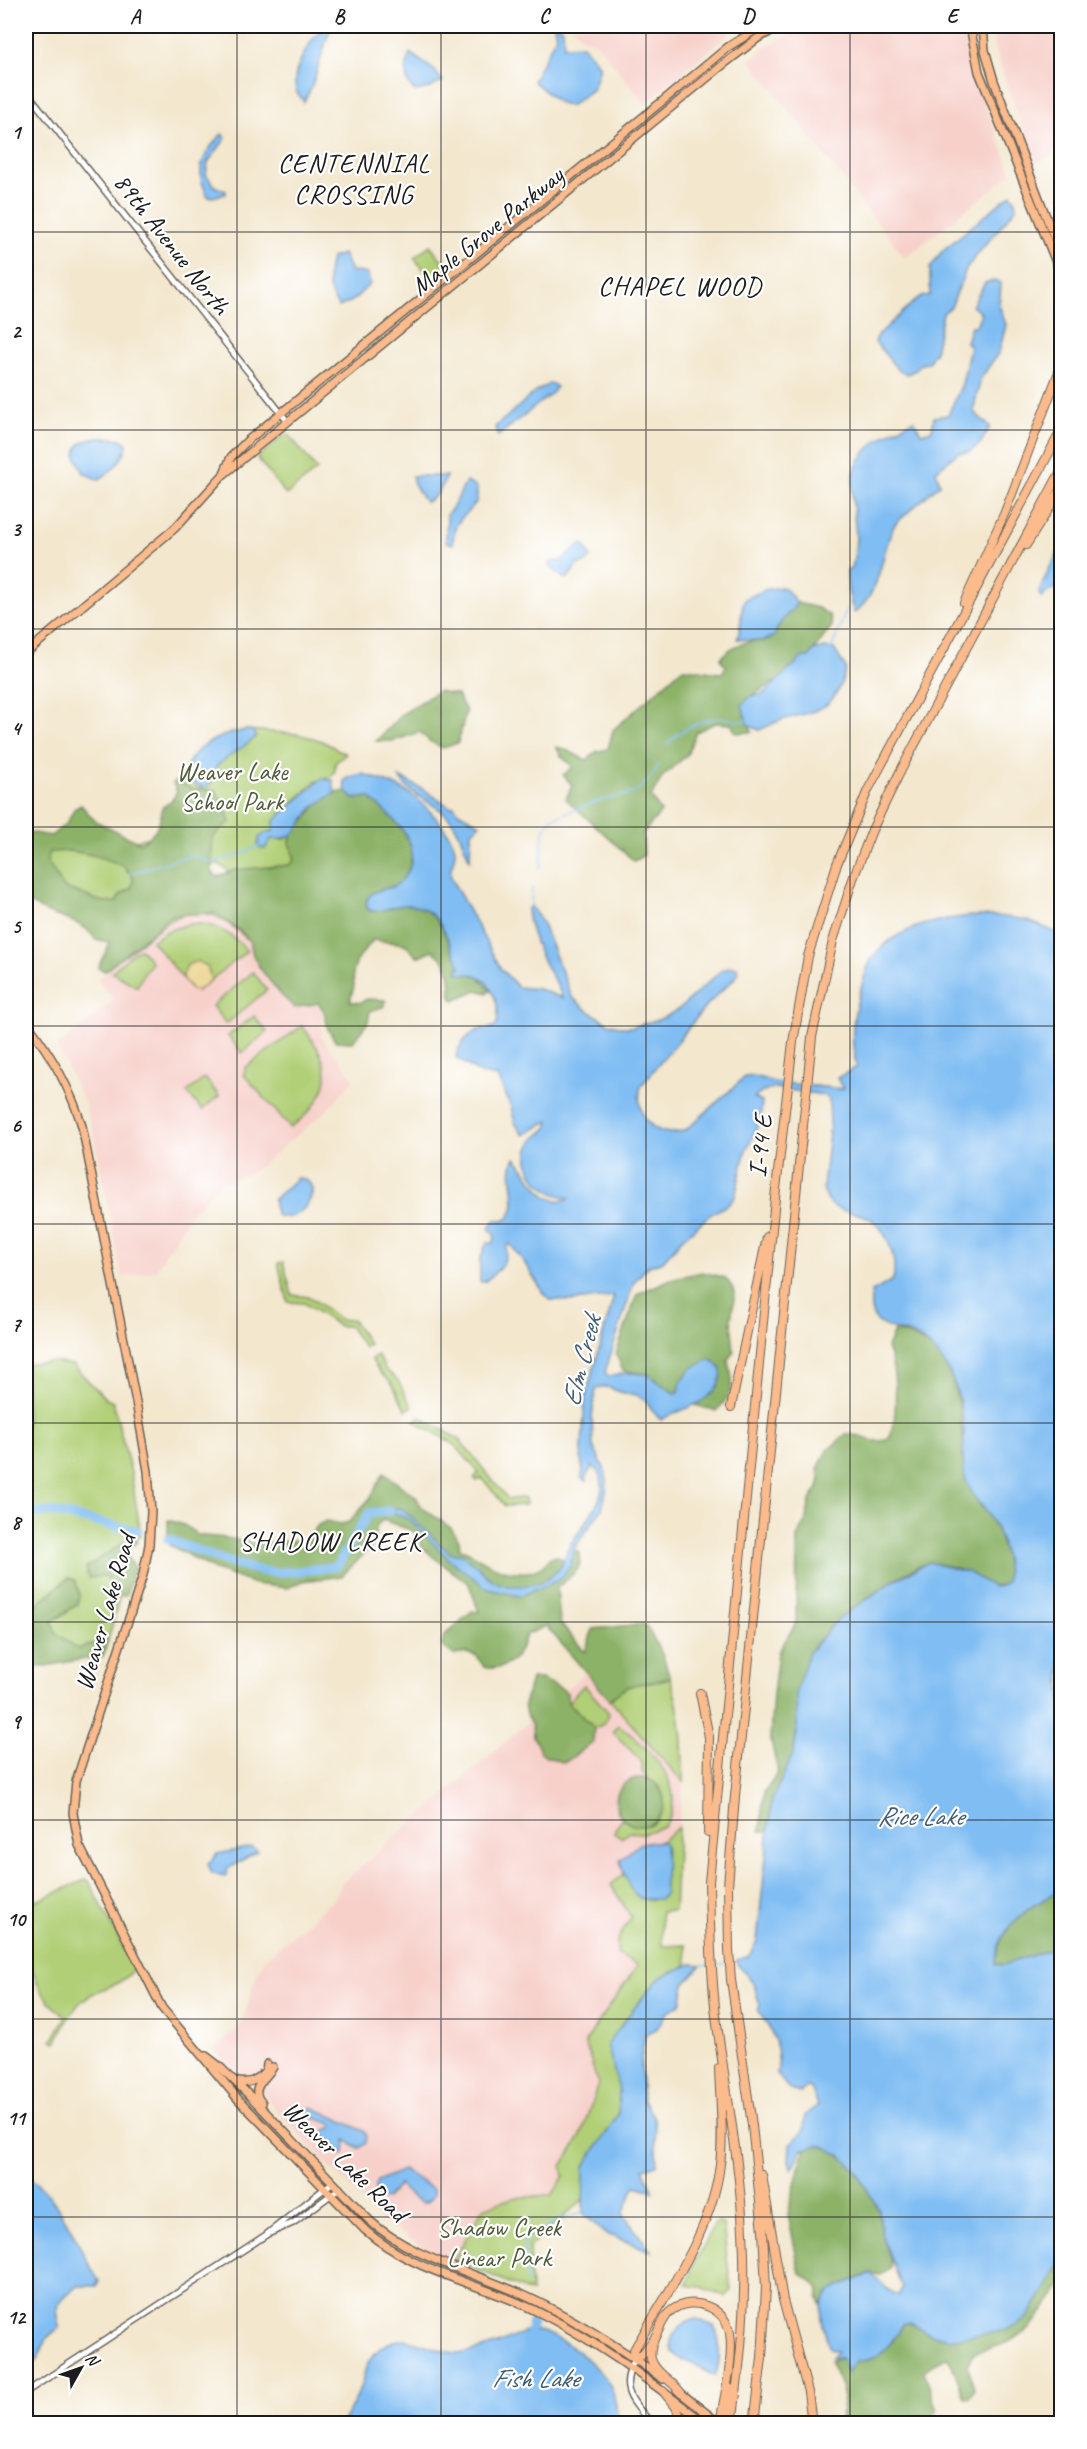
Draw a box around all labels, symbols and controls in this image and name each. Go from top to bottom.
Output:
text: A [130,4,142,29]
text: B [334,4,346,29]
text: C [539,4,551,29]
text: D [742,4,756,29]
text: E [947,4,961,29]
text: 1 [12,120,23,145]
district label: CENTENNIAL CROSSING [278,146,430,211]
street label: Maple Grove Parkway [404,158,572,303]
street label: 89th Avenue North [106,166,239,323]
district label: CHAPEL WOOD [598,269,763,303]
text: 2 [12,319,23,344]
text: 3 [12,517,23,542]
text: 4 [12,716,24,741]
park label: Weaver Lake School Park [177,755,289,818]
text: 5 [12,914,23,939]
street label: I-94 E [740,1110,780,1179]
text: 6 [11,1113,22,1138]
water label: Elm Creek [553,1307,610,1410]
text: 7 [12,1312,23,1337]
text: 8 [12,1510,24,1535]
district label: SHADOW CREEK [239,1524,427,1558]
street label: Weaver Lake Road [67,1526,144,1694]
text: 9 [12,1709,23,1734]
water label: Rice Lake [877,1799,967,1833]
text: 10 [7,1907,27,1932]
street label: Weaver Lake Road [276,2093,417,2231]
text: 11 [7,2106,27,2131]
park label: Shadow Creek Linear Park [437,2211,562,2274]
text: 12 [7,2305,27,2330]
north arrow [51,2338,111,2398]
text: N [81,2349,105,2372]
water label: Fish Lake [492,2361,582,2395]

